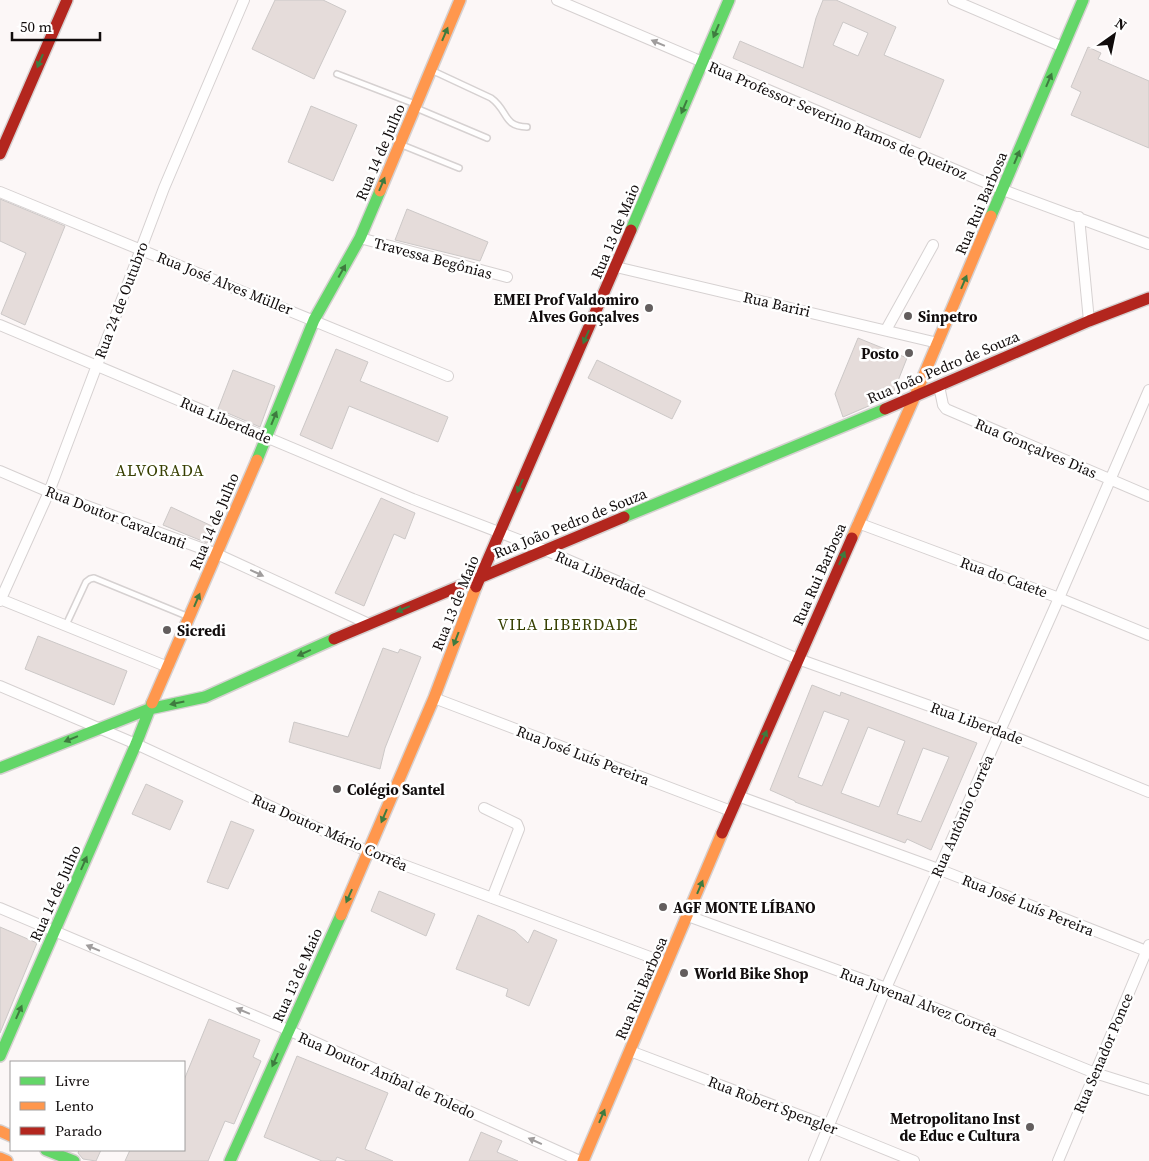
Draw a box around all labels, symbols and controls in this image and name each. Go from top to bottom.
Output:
scale bar [12,10,100,42]
north arrow [1089,10,1139,60]
text: N [1111,13,1131,35]
text: 50 m [20,16,52,37]
one-way arrow [711,24,719,38]
one-way arrow [442,27,450,41]
one-way arrow [650,39,665,47]
one-way arrow [36,54,44,68]
street label: Rua Professor Severino Ramos de Queiroz [705,56,971,184]
one-way arrow [1046,73,1054,87]
street label: Rua 14 de Julho [350,100,410,204]
one-way arrow [679,100,687,114]
street label: Rua Rui Barbosa [950,148,1012,258]
one-way arrow [1013,150,1021,164]
one-way arrow [379,177,387,191]
street label: Rua 13 de Maio [586,180,644,282]
street label: Travessa Begônias [371,232,495,284]
street label: Rua 24 de Outubro [89,239,153,361]
street label: Rua José Alves Müller [154,246,297,320]
one-way arrow [337,264,346,277]
one-way arrow [960,275,968,289]
street label: Rua Bariri [741,286,813,322]
place label: EMEI Prof Valdomiro Alves Gonçalves [494,289,640,327]
marker: EMEI Prof Valdomiro Alves Gonçalves [643,302,655,314]
place label: Sinpetro [918,306,978,327]
marker: Sinpetro [902,310,914,322]
street label: Rua João Pedro de Souza [864,325,1023,409]
one-way arrow [581,330,589,344]
place label: Posto [861,343,900,364]
marker: Posto [903,347,915,359]
street label: Rua Liberdade [177,391,275,449]
one-way arrow [270,410,278,425]
street label: Rua Gonçalves Dias [972,413,1100,483]
district label: ALVORADA [115,459,205,481]
street label: Rua 14 de Julho [184,469,244,573]
one-way arrow [516,479,524,493]
street label: Rua Doutor Cavalcanti [43,480,189,554]
street label: Rua João Pedro de Souza [490,482,650,563]
street label: Rua Rui Barbosa [787,519,851,629]
street label: Rua Liberdade [552,545,650,603]
one-way arrow [839,551,847,565]
street label: Rua do Catete [957,551,1051,603]
street label: Rua 13 de Maio [426,552,484,654]
one-way arrow [250,569,264,577]
one-way arrow [193,593,201,607]
one-way arrow [395,606,410,614]
district label: VILA LIBERDADE [498,613,638,635]
place label: Sicredi [177,620,226,641]
marker: Sicredi [161,624,173,636]
one-way arrow [452,632,460,647]
one-way arrow [297,650,311,658]
street label: Rua Liberdade [928,696,1027,750]
one-way arrow [170,699,185,707]
street label: Rua José Luís Pereira [514,720,653,790]
one-way arrow [760,730,768,745]
one-way arrow [63,735,78,743]
street label: Rua Antônio Corrêa [926,751,999,881]
place label: Colégio Santel [347,779,445,800]
marker: Colégio Santel [331,783,343,795]
street label: Rua Doutor Mário Corrêa [249,788,412,876]
one-way arrow [380,809,388,823]
street label: Rua 14 de Julho [24,842,86,944]
one-way arrow [81,856,89,870]
street label: Rua José Luís Pereira [959,869,1098,941]
one-way arrow [696,880,704,894]
one-way arrow [345,889,353,903]
place label: AGF MONTE LÍBANO [673,897,816,918]
marker: AGF MONTE LÍBANO [657,901,669,913]
street label: Rua 13 de Maio [267,925,327,1025]
street label: Rua Rui Barbosa [610,933,672,1043]
one-way arrow [85,944,100,952]
street label: Rua Juvenal Alvez Corrêa [837,962,1001,1042]
place label: World Bike Shop [694,963,809,984]
marker: World Bike Shop [678,967,690,979]
street label: Rua Senador Ponce [1068,989,1138,1116]
one-way arrow [16,1005,24,1019]
one-way arrow [236,1007,250,1015]
street label: Rua Doutor Aníbal de Toledo [295,1026,479,1124]
one-way arrow [270,1053,278,1067]
legend [10,1061,185,1151]
text: Livre [55,1070,90,1091]
street label: Rua Robert Spengler [705,1071,842,1140]
text: Lento [55,1095,94,1116]
place label: Metropolitano Inst de Educ e Cultura [890,1108,1021,1146]
one-way arrow [599,1109,607,1123]
text: Parado [55,1120,102,1141]
marker: Metropolitano Inst de Educ e Cultura [1024,1121,1036,1133]
one-way arrow [528,1137,542,1145]

